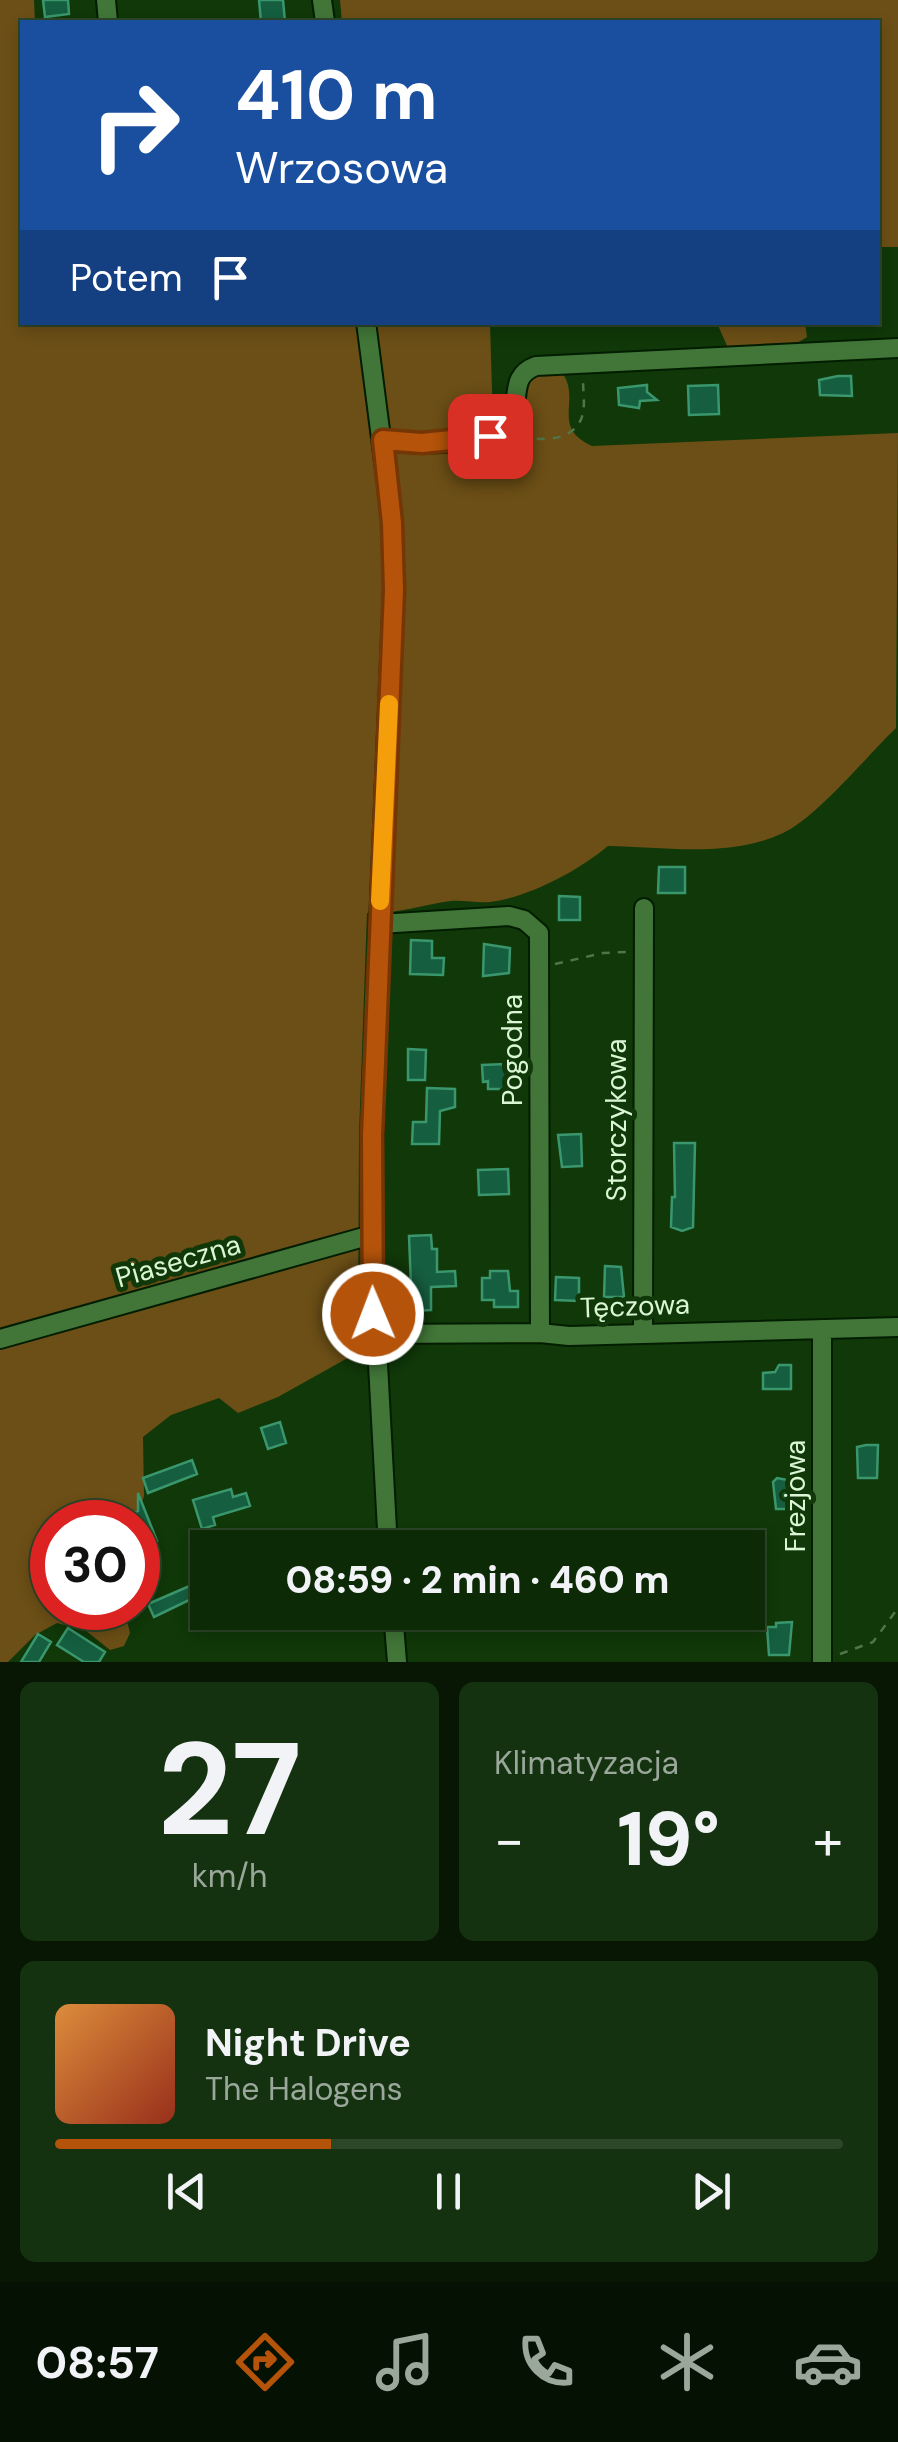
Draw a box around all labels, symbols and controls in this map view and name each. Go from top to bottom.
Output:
text: 410 m [235,50,438,141]
icon: right [70,60,200,190]
text: Wrzosowa [235,138,448,197]
icon: arrive [203,250,258,305]
text: Potem [70,253,183,303]
pin [448,394,533,479]
icon: arrive [463,409,518,464]
street label: Pogodna [494,994,531,1106]
street label: Storczykowa [598,1039,635,1201]
street label: Piaseczna [111,1226,245,1296]
position arrow [321,1262,425,1366]
street label: Tęczowa [579,1286,691,1326]
street label: Frezjowa [777,1440,814,1552]
speed limit sign: 30 [30,1500,160,1630]
text: 08:59 · 2 min · 460 m [285,1555,670,1605]
text: 27 [158,1705,301,1874]
text: Klimatyzacja [494,1742,679,1784]
text: 19° [617,1791,720,1888]
text: − [494,1804,524,1876]
text: + [813,1804,843,1876]
text: km/h [192,1855,267,1897]
text: Night Drive [205,2018,411,2068]
text: The Halogens [205,2068,403,2110]
icon: previous [159,2164,214,2219]
icon: pause [421,2164,476,2219]
icon: next [684,2164,739,2219]
icon: directions [230,2327,300,2397]
icon: music [370,2327,440,2397]
icon: phone [511,2327,581,2397]
icon: climate [652,2327,722,2397]
icon: car [793,2327,863,2397]
text: 08:57 [35,2333,159,2392]

